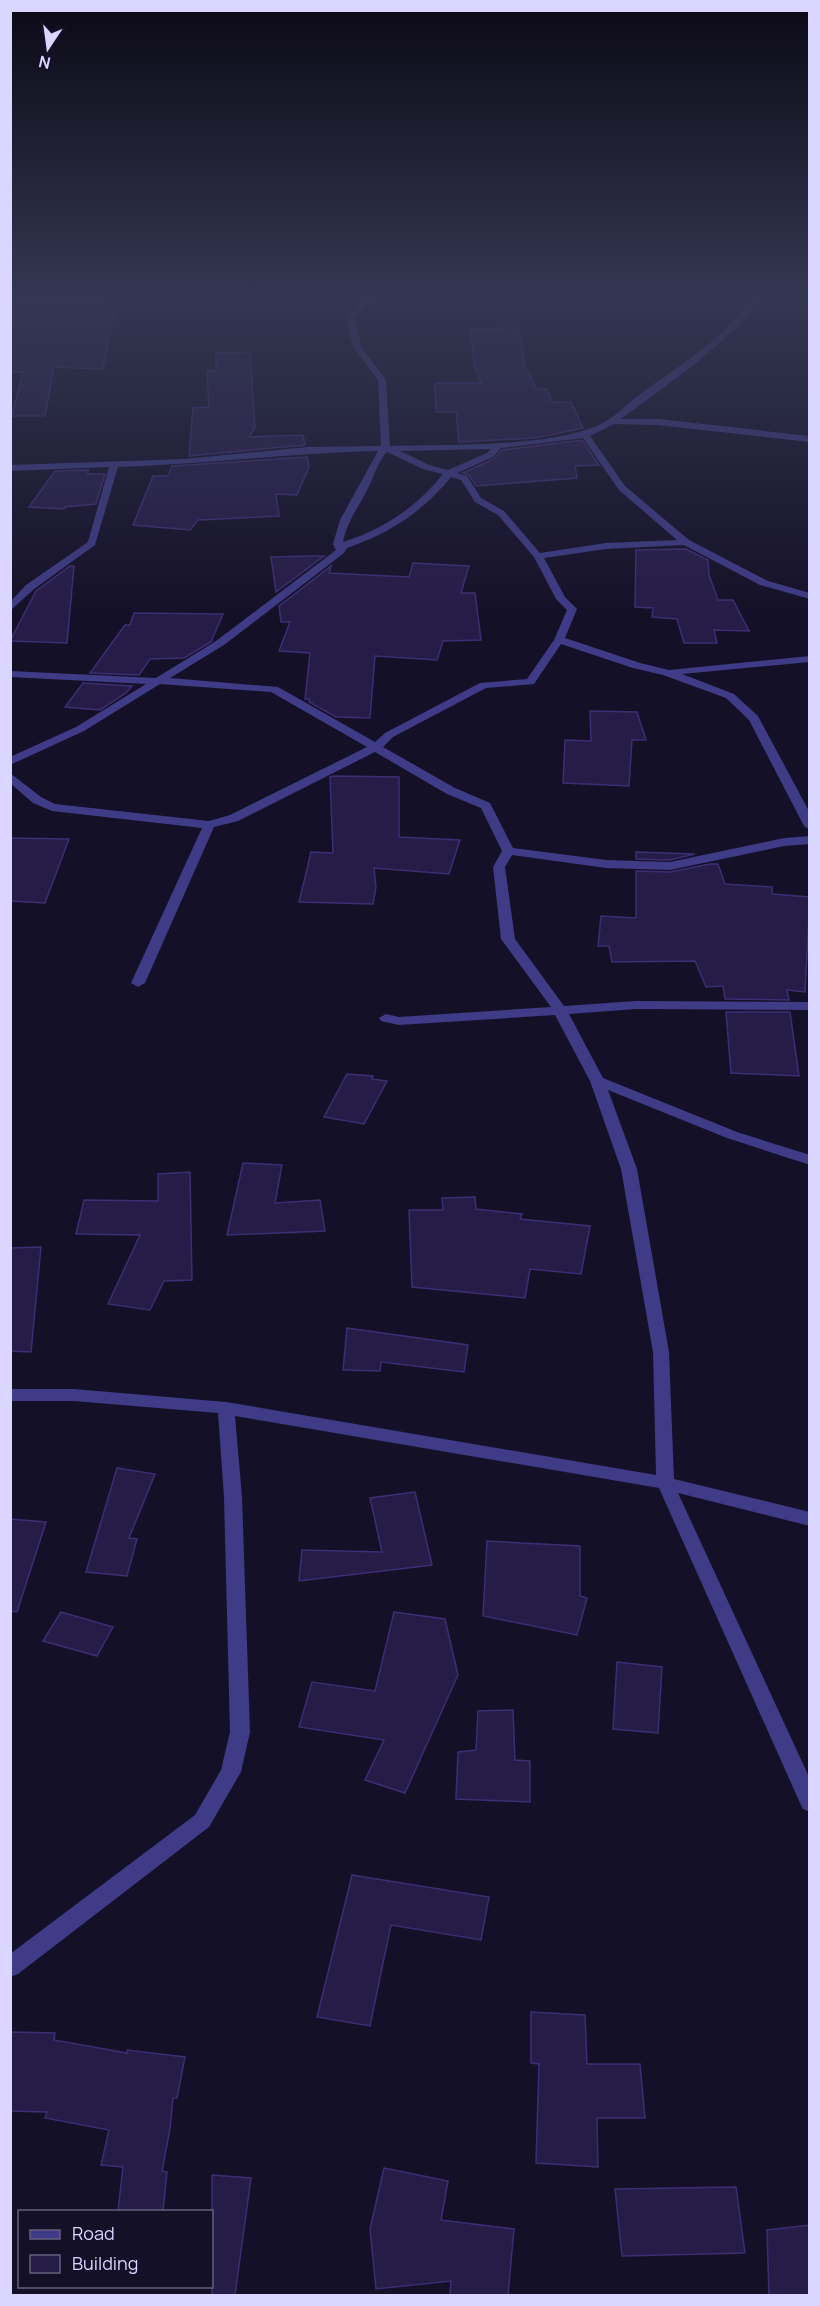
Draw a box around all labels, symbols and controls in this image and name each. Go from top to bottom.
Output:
north arrow [18,18,78,78]
text: N [37,51,53,75]
legend [18,2210,213,2288]
text: Road [72,2221,115,2245]
text: Building [72,2251,138,2275]

